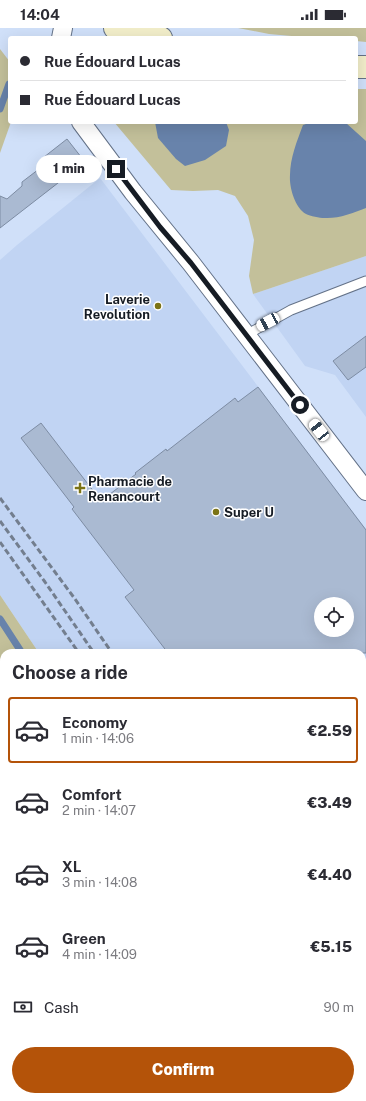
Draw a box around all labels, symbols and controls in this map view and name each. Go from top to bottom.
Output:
text: 14:04 [20,6,60,23]
text: Rue Édouard Lucas [44,53,181,70]
text: Rue Édouard Lucas [44,91,181,108]
callout: 1 min [36,155,102,183]
route end [107,160,125,178]
text: 1 min [53,161,85,176]
place label: Laverie Revolution [84,292,150,322]
marker: Laverie Revolution [153,301,163,311]
car [255,311,281,333]
route start [291,396,309,414]
car [307,417,331,443]
place label: Pharmacie de Renancourt [88,474,172,504]
marker: Pharmacie de Renancourt [75,483,85,493]
place label: Super U [224,505,274,520]
marker: Super U [211,507,221,517]
map controls [314,597,354,637]
button: locate [314,597,354,637]
text: Choose a ride [12,662,128,683]
icon: car [14,712,50,748]
text: Economy [62,714,127,731]
text: €2.59 [307,722,352,739]
text: 1 min · 14:06 [62,731,134,746]
icon: car [14,784,50,820]
text: Comfort [62,786,122,803]
text: €3.49 [307,794,352,811]
text: 2 min · 14:07 [62,803,136,818]
icon: car [14,856,50,892]
text: XL [62,858,81,875]
text: €4.40 [308,866,352,883]
text: 3 min · 14:08 [62,875,137,890]
icon: car [14,928,50,964]
text: Green [62,930,106,947]
text: €5.15 [310,938,352,955]
text: 4 min · 14:09 [62,947,137,962]
icon: cash [12,996,34,1018]
text: Cash [44,999,79,1016]
text: 90 m [324,1000,354,1015]
button: Confirm [12,1047,354,1093]

